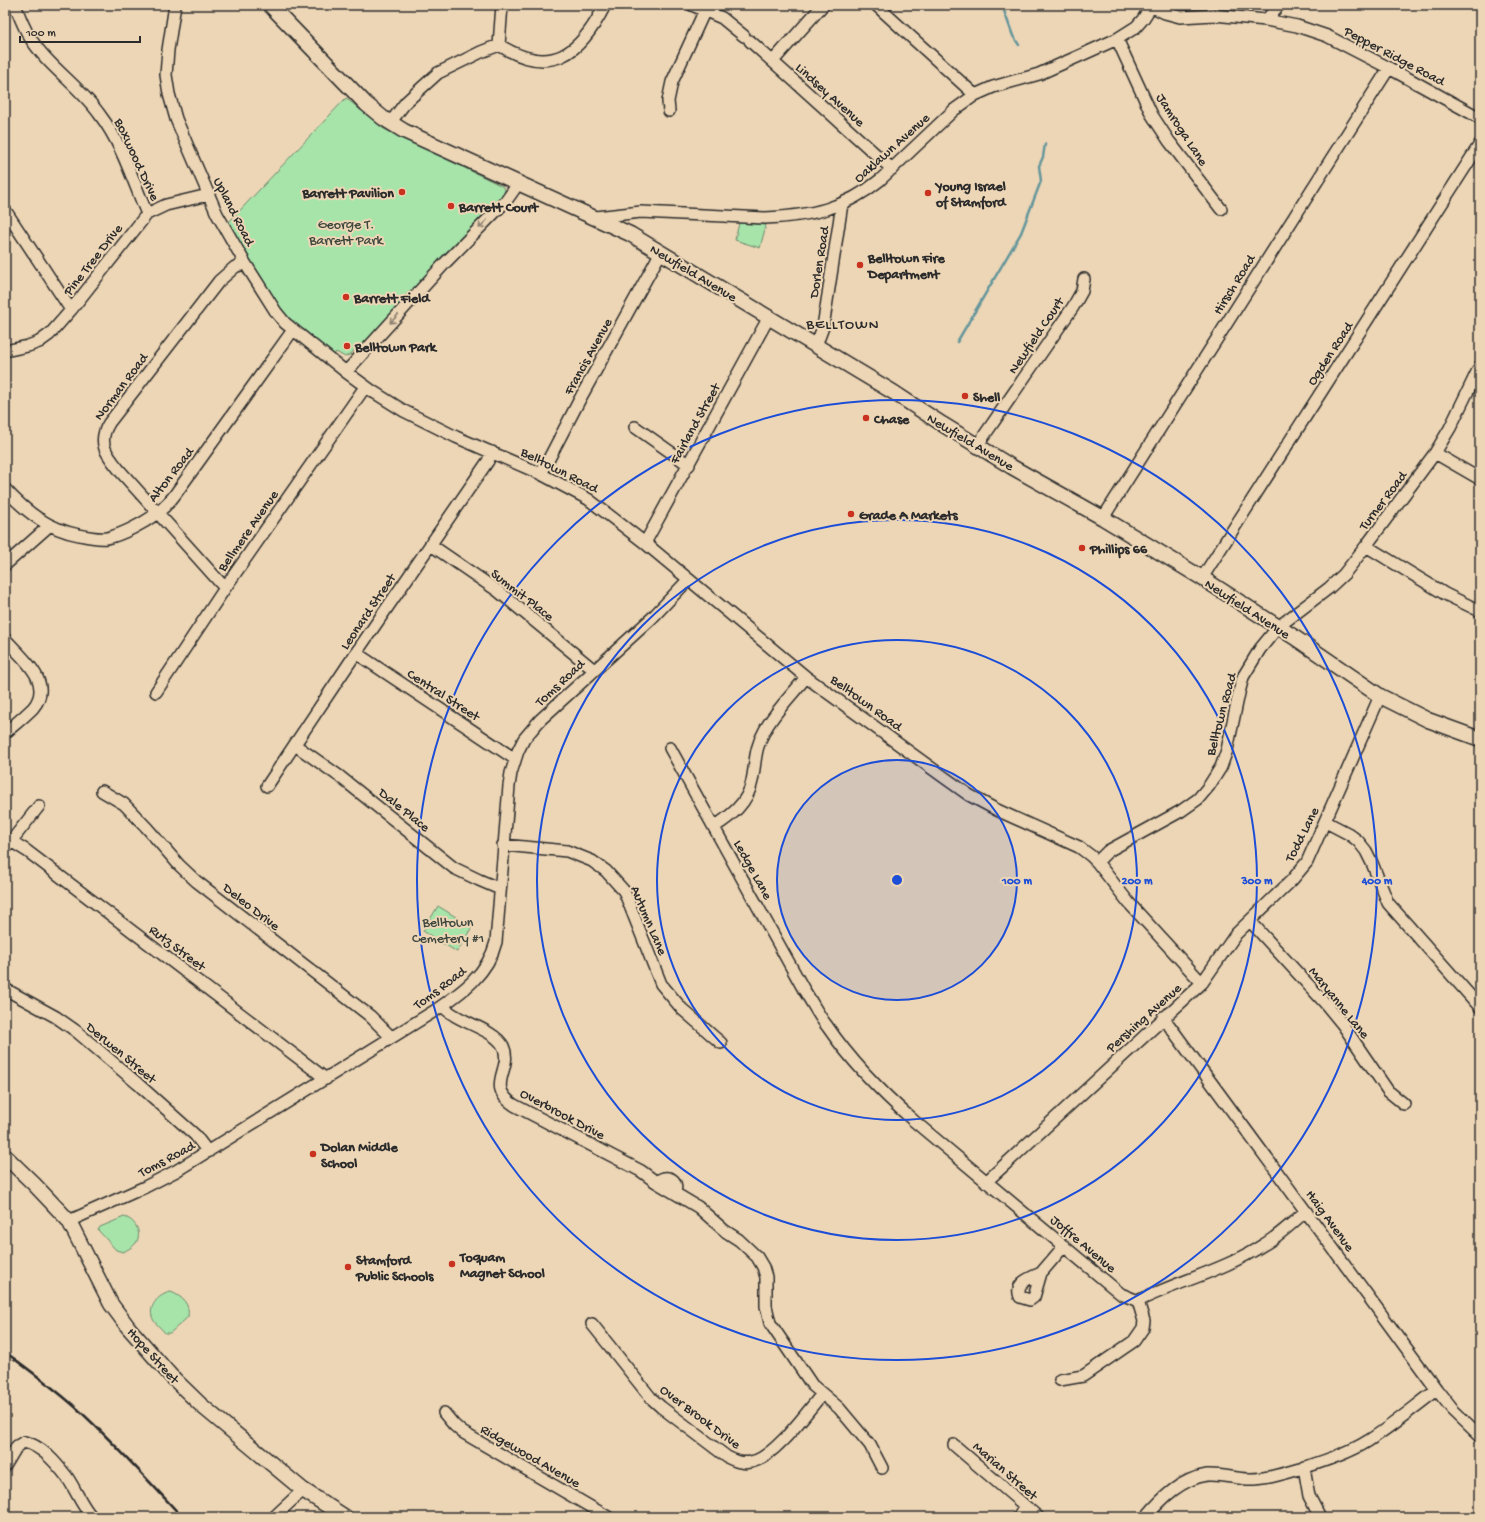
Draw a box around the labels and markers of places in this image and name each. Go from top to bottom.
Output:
place label: Young Israel of Stamford [934,179,1007,212]
place label: Barrett Pavilion [301,186,394,203]
marker: Barrett Pavilion [397,187,407,197]
marker: Young Israel of Stamford [923,188,933,198]
place label: Barrett Court [458,200,539,217]
marker: Barrett Court [446,201,456,211]
place label: Belltown Fire Department [866,251,946,284]
marker: Belltown Fire Department [855,260,865,270]
place label: Barrett Field [353,291,431,308]
marker: Barrett Field [341,292,351,302]
place label: Belltown Park [354,340,438,357]
marker: Belltown Park [342,341,352,351]
place label: Shell [973,390,1000,407]
marker: Shell [960,391,970,401]
place label: Chase [873,412,910,429]
marker: Chase [861,413,871,423]
place label: Grade A Markets [859,508,959,525]
marker: Grade A Markets [846,509,856,519]
place label: Phillips 66 [1089,542,1148,559]
marker: Phillips 66 [1077,543,1087,553]
centre of rings [890,873,904,887]
place label: Dolan Middle School [319,1140,398,1173]
marker: Dolan Middle School [308,1149,318,1159]
place label: Toquam Magnet School [459,1250,545,1283]
place label: Stamford Public Schools [355,1253,434,1286]
marker: Toquam Magnet School [447,1259,457,1269]
marker: Stamford Public Schools [343,1262,353,1272]

